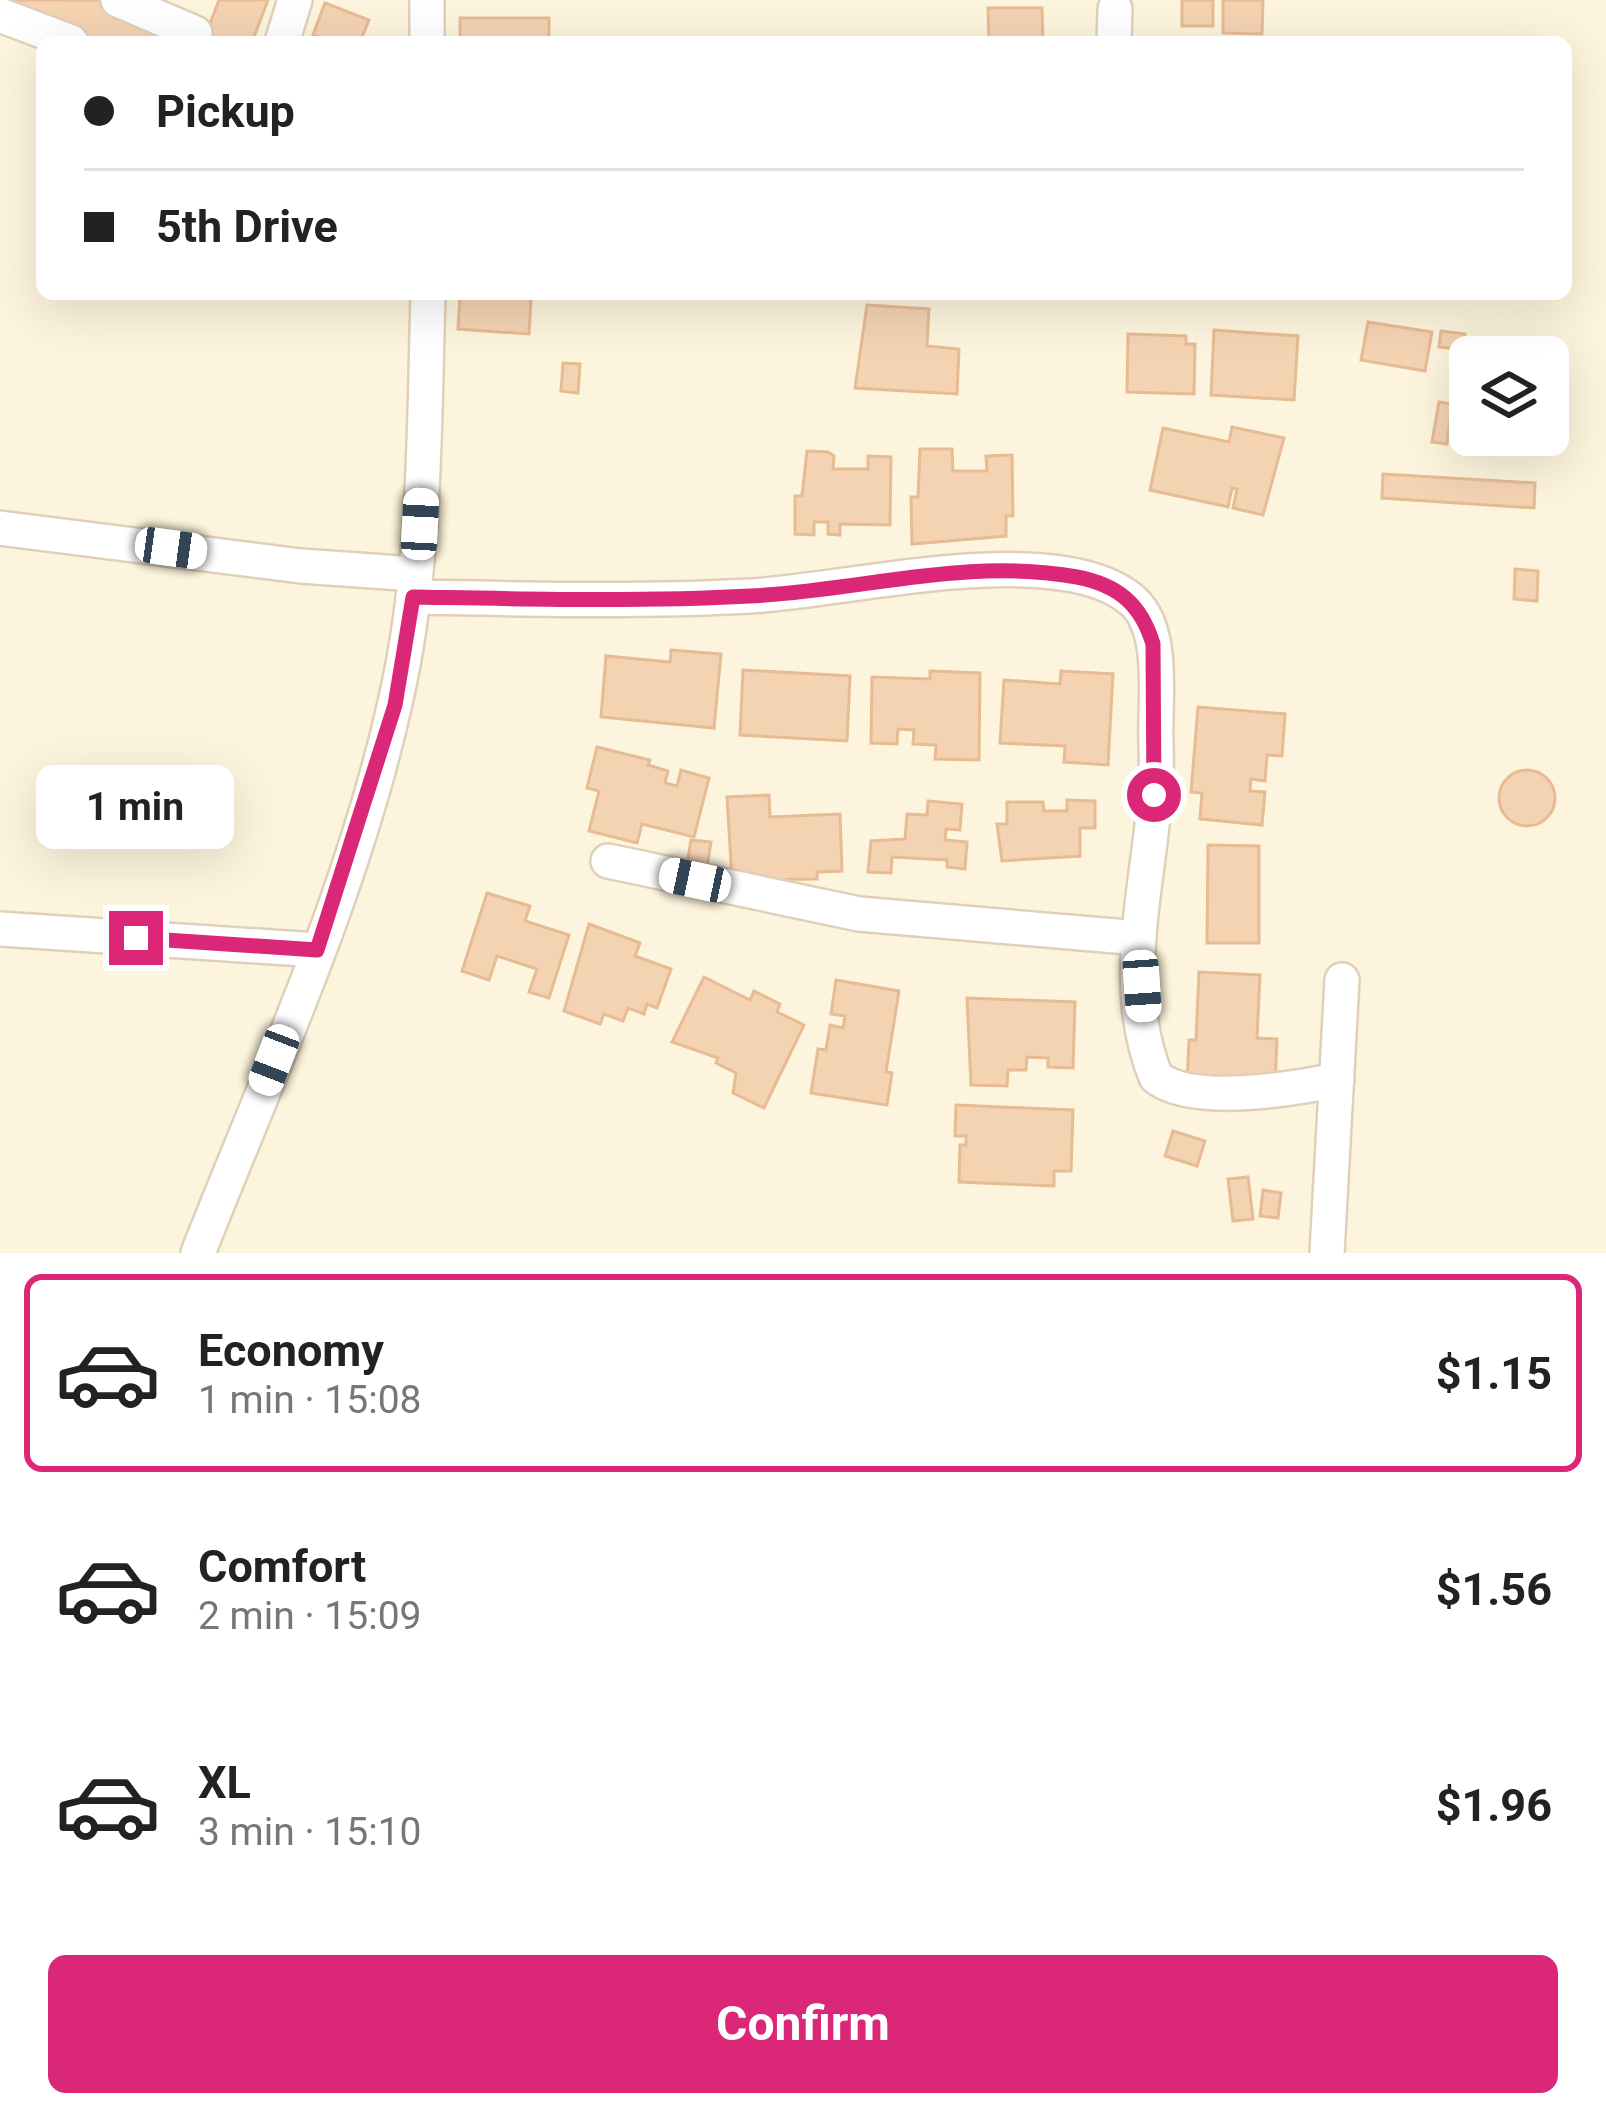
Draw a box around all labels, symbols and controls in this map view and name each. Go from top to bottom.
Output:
text: Pickup [156,85,295,138]
text: 5th Drive [156,200,338,253]
map controls [1449,336,1569,456]
button: layers [1449,336,1569,456]
car [400,487,440,561]
car [133,525,209,571]
callout: 1 min [37,764,235,848]
route start [1127,768,1181,822]
text: 1 min [86,784,184,830]
car [656,855,734,905]
route end [109,911,163,965]
car [1122,949,1162,1023]
car [244,1020,304,1100]
icon: car [54,1319,162,1427]
text: Economy [198,1324,384,1377]
text: $1.15 [1436,1347,1552,1400]
text: 1 min · 15:08 [198,1377,421,1423]
icon: car [54,1535,162,1643]
text: Comfort [198,1540,366,1593]
text: $1.56 [1436,1563,1552,1616]
text: 2 min · 15:09 [198,1593,421,1639]
icon: car [54,1751,162,1859]
text: XL [198,1756,251,1809]
text: $1.96 [1436,1779,1552,1832]
text: 3 min · 15:10 [198,1809,421,1855]
button: Confirm [48,1955,1558,2093]

